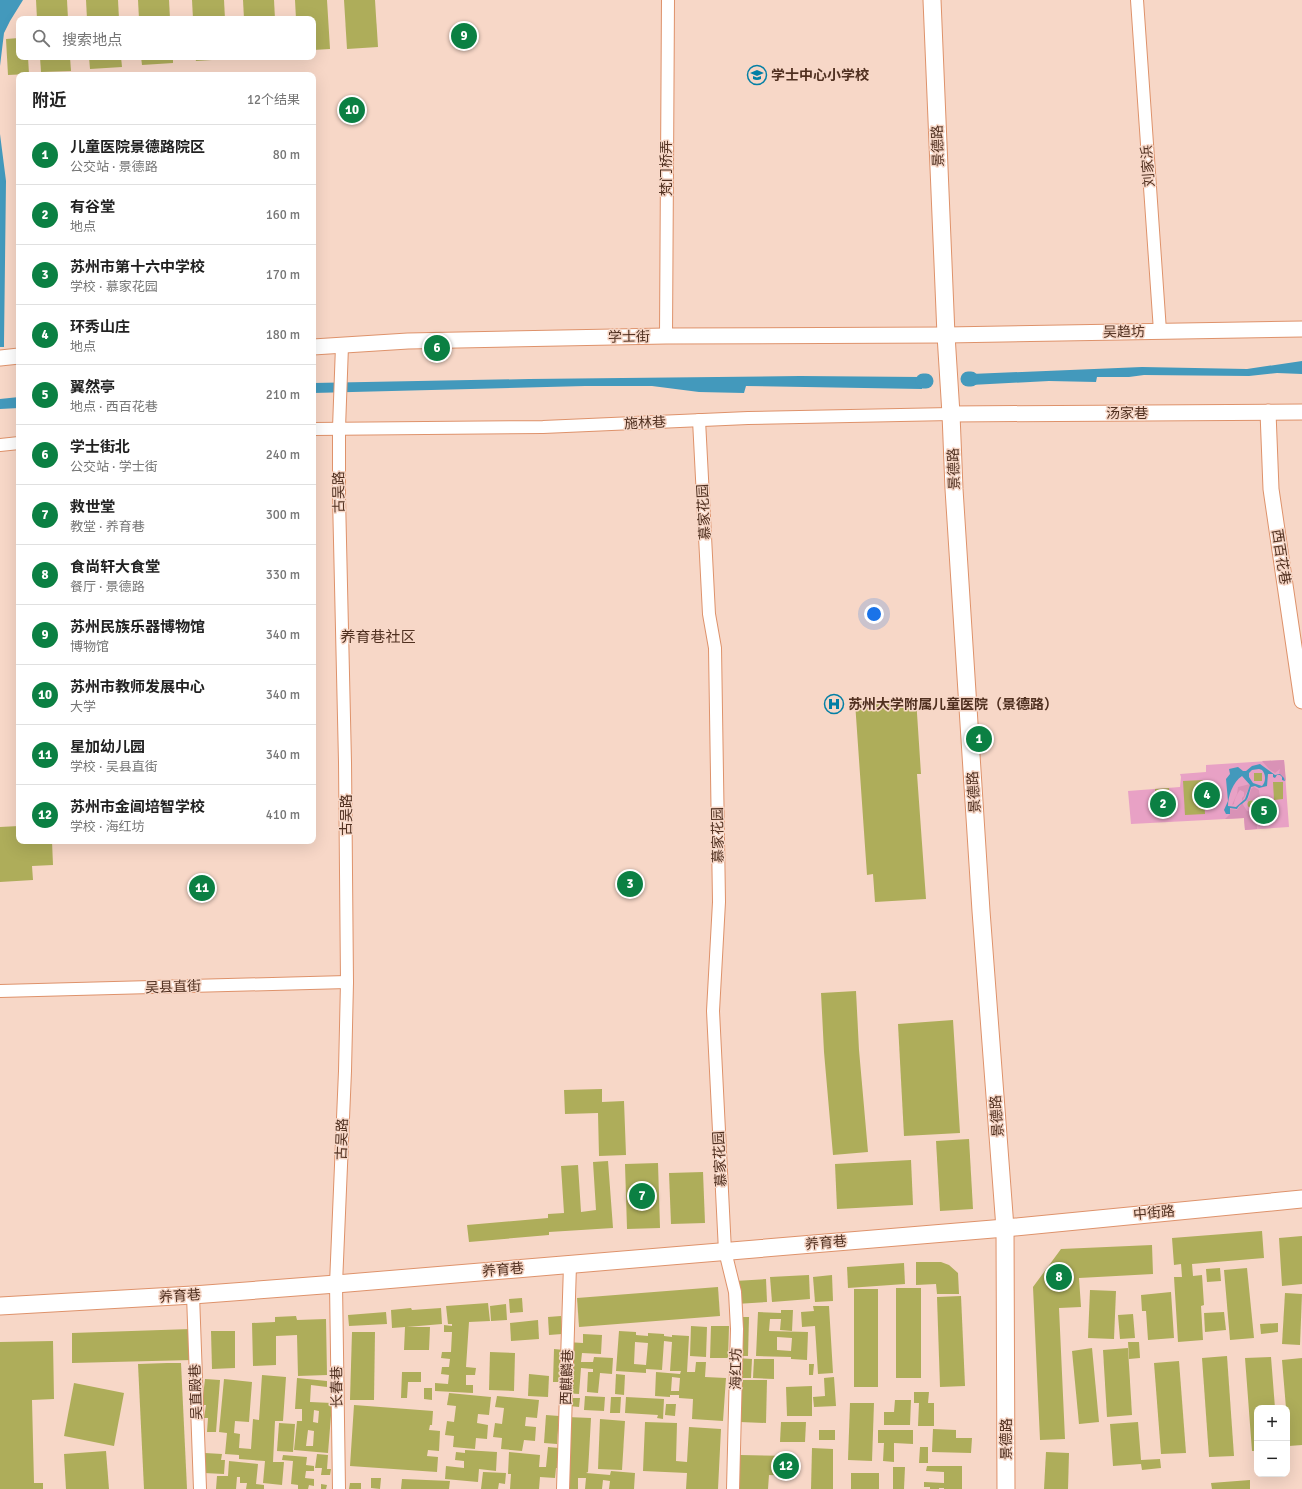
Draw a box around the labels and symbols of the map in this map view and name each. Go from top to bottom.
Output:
pin: 9 [451,21,477,51]
school or university icon: 学士中心小学校 [746,64,768,86]
place label: 学士中心小学校 [771,67,869,84]
pin: 10 [339,95,365,125]
street label: 景德路 [929,125,947,167]
street label: 梵门桥弄 [658,140,675,196]
street label: 刘家浜 [1138,144,1158,188]
street label: 吴趋坊 [1103,323,1145,341]
street label: 学士街 [608,328,650,346]
pin: 6 [424,333,450,363]
street label: 汤家巷 [1106,405,1148,422]
street label: 施林巷 [624,413,666,433]
street label: 景德路 [945,448,963,490]
street label: 古吴路 [330,471,348,513]
street label: 慕家花园 [694,484,714,540]
street label: 西百花巷 [1268,528,1294,586]
your location [864,604,884,624]
district label: 养育巷社区 [340,628,416,646]
hospital icon: 苏州大学附属儿童医院（景德路） [823,693,845,715]
place label: 苏州大学附属儿童医院（景德路） [848,696,1058,713]
pin: 1 [966,724,992,754]
street label: 景德路 [964,770,984,814]
pin: 4 [1194,780,1220,810]
pin: 2 [1150,789,1176,819]
street label: 古吴路 [338,794,355,836]
pin: 5 [1251,796,1277,826]
street label: 慕家花园 [709,807,727,863]
pin: 3 [617,869,643,899]
pin: 11 [189,873,215,903]
street label: 吴县直街 [145,978,201,996]
street label: 景德路 [987,1094,1007,1138]
street label: 古吴路 [333,1118,351,1160]
street label: 慕家花园 [710,1131,730,1187]
pin: 7 [629,1181,655,1211]
street label: 中街路 [1132,1203,1176,1223]
street label: 养育巷 [804,1233,848,1253]
street label: 养育巷 [481,1260,525,1280]
pin: 8 [1046,1262,1072,1292]
street label: 养育巷 [158,1286,202,1306]
street label: 海红坊 [727,1348,745,1390]
street label: 西麒麟巷 [558,1349,576,1405]
street label: 吴直殿巷 [187,1364,205,1420]
street label: 长春巷 [328,1366,346,1408]
street label: 景德路 [998,1418,1015,1460]
pin: 12 [773,1451,799,1481]

